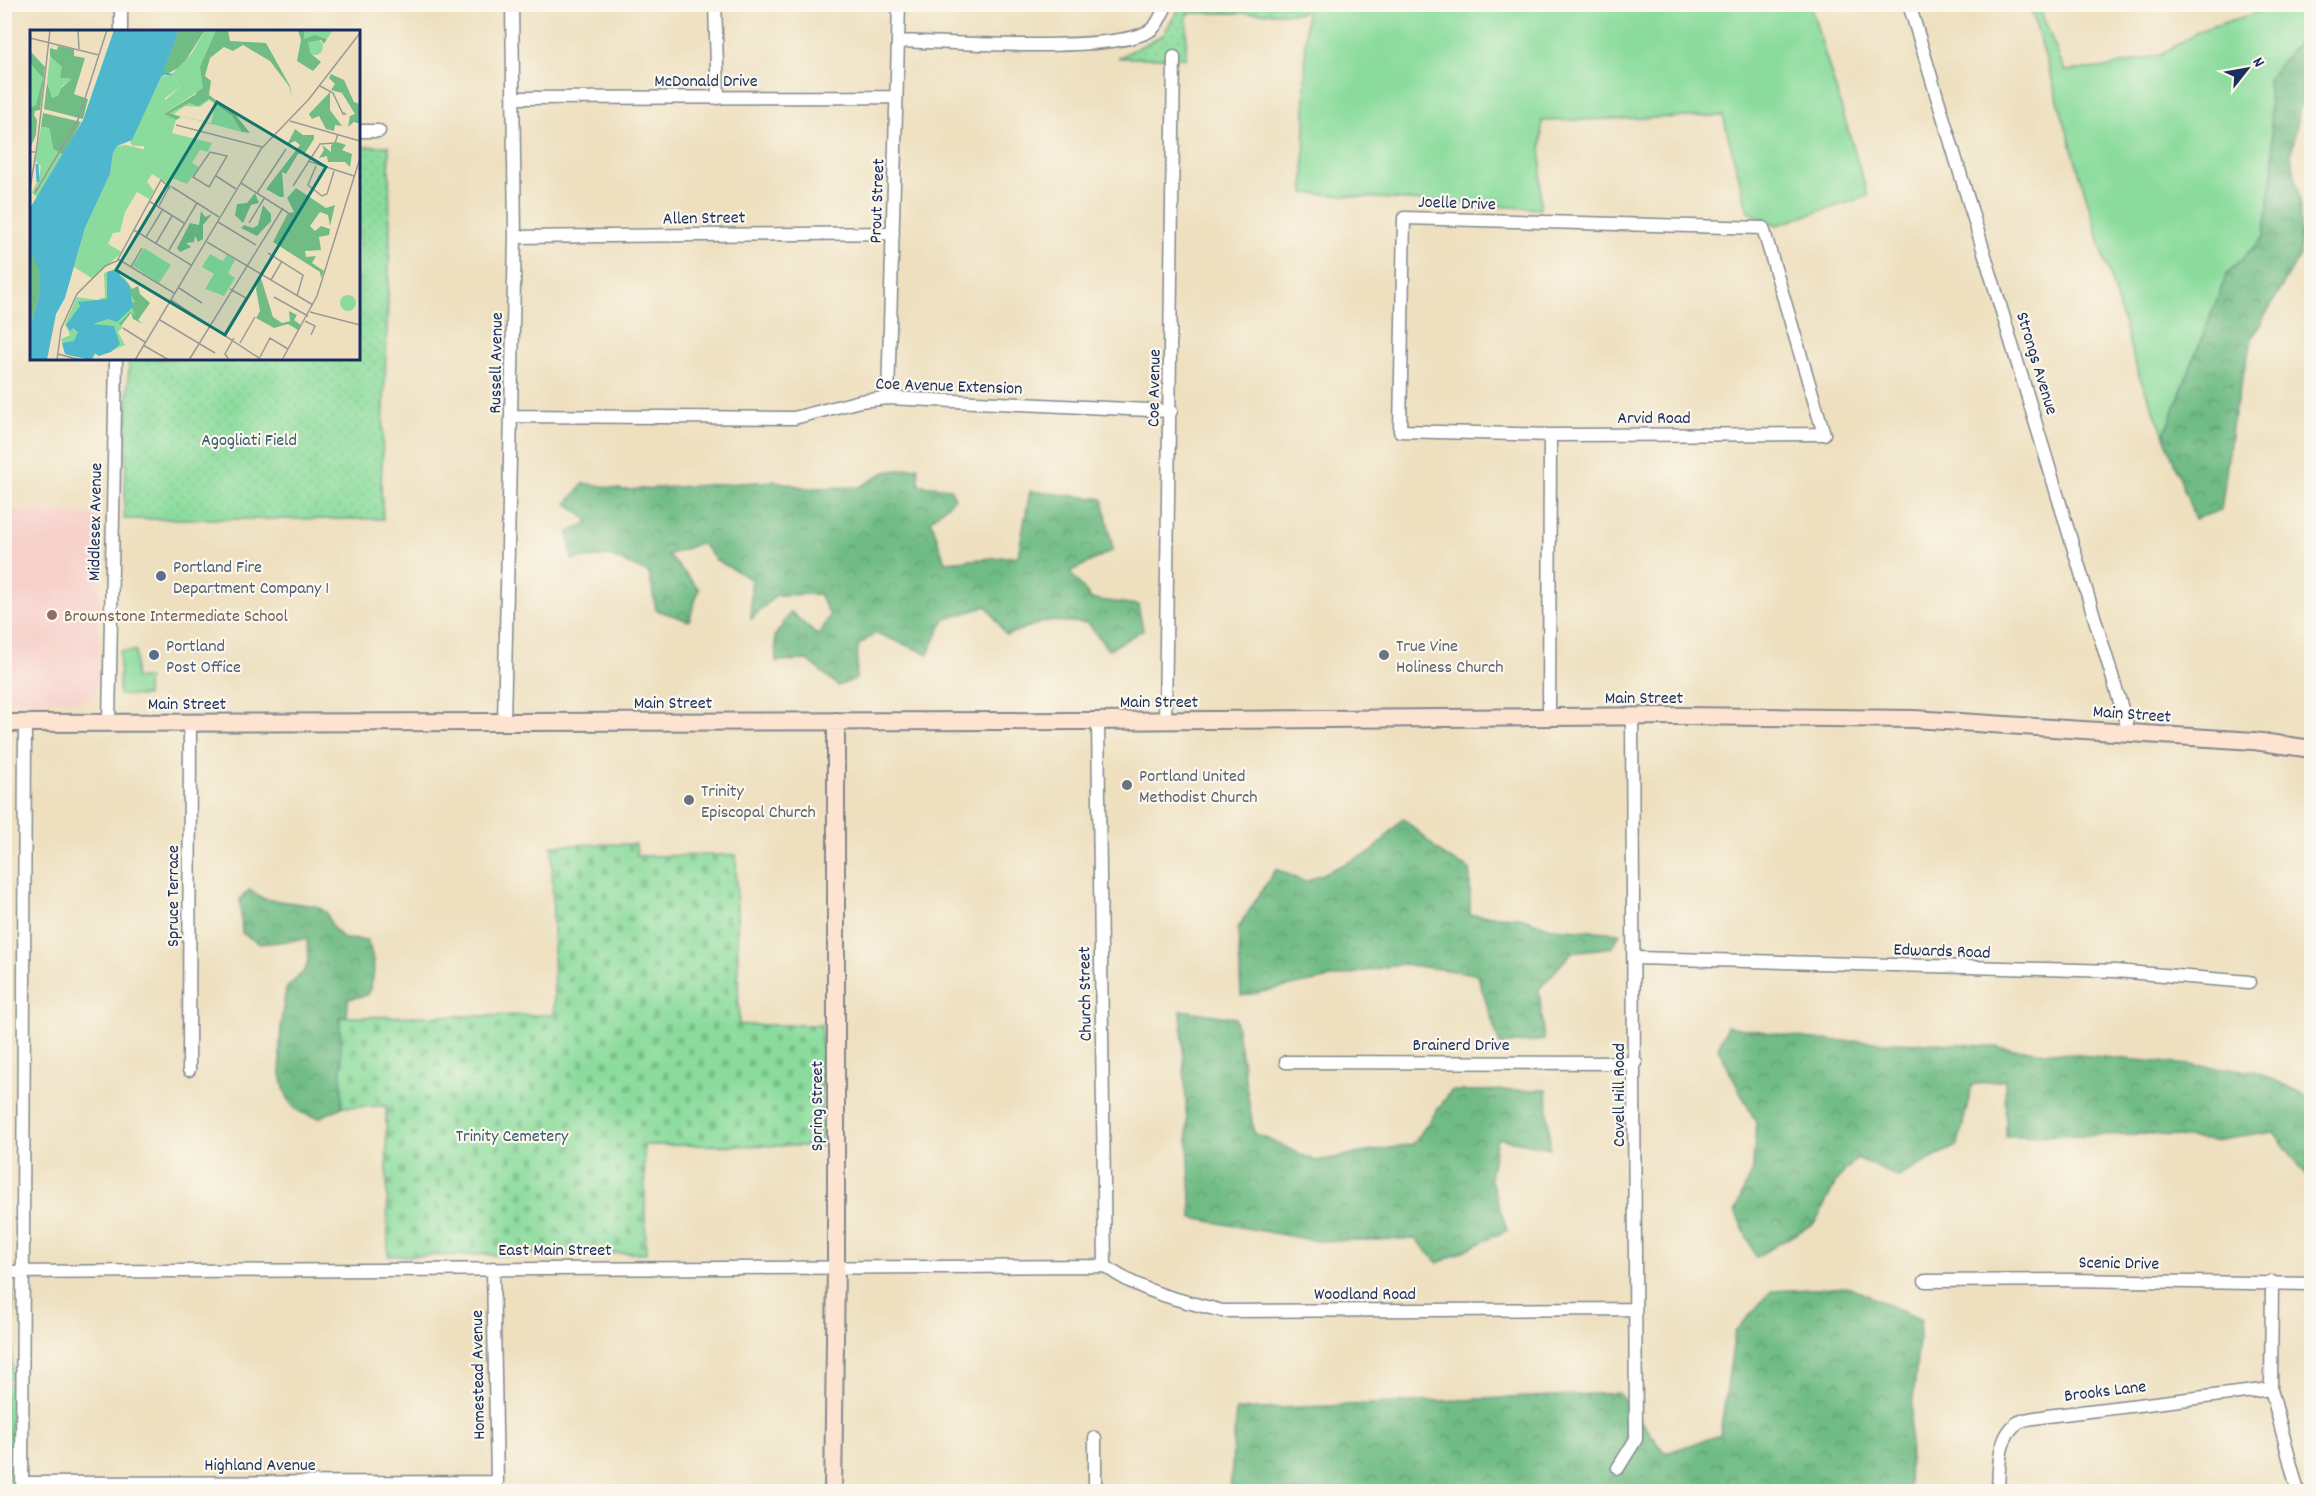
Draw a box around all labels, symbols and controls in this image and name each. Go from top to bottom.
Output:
inset map [30,30,360,360]
north arrow [2217,39,2277,99]
text: N [2246,53,2270,72]
street label: McDonald Drive [654,70,758,95]
street label: Prout Street [865,158,892,244]
street label: Joelle Drive [1418,191,1496,218]
street label: Allen Street [663,206,746,233]
street label: Strongs Avenue [2008,309,2063,418]
street label: Russell Avenue [484,312,511,414]
street label: Coe Avenue [1142,349,1169,427]
street label: Coe Avenue Extension [875,372,1023,403]
street label: Arvid Road [1617,407,1691,432]
park label: Agogliati Field [201,429,297,454]
street label: Middlesex Avenue [83,463,110,581]
place label: Portland Fire Department Company 1 [173,556,329,602]
marker: Portland Fire Department Company 1 [154,569,168,583]
place label: Brownstone Intermediate School [64,605,288,630]
marker: Brownstone Intermediate School [45,608,59,622]
place label: Portland Post Office [166,635,241,681]
place label: True Vine Holiness Church [1396,635,1503,681]
marker: Portland Post Office [147,648,161,662]
marker: True Vine Holiness Church [1377,648,1391,662]
street label: Main Street [1605,687,1684,712]
street label: Main Street [1120,691,1199,716]
street label: Main Street [634,692,713,717]
street label: Main Street [148,693,227,718]
street label: Main Street [2092,700,2172,731]
place label: Portland United Methodist Church [1139,765,1258,811]
marker: Portland United Methodist Church [1120,778,1134,792]
place label: Trinity Episcopal Church [701,780,816,826]
marker: Trinity Episcopal Church [682,793,696,807]
street label: Spruce Terrace [162,845,187,947]
street label: Edwards Road [1893,938,1991,967]
street label: Church Street [1073,946,1100,1042]
street label: Brainerd Drive [1412,1034,1510,1059]
street label: Covell Hill Road [1608,1043,1633,1147]
street label: Spring Street [806,1061,831,1151]
park label: Trinity Cemetery [456,1125,569,1150]
street label: East Main Street [498,1239,612,1264]
street label: Scenic Drive [2078,1251,2160,1278]
street label: Woodland Road [1314,1283,1416,1308]
street label: Homestead Avenue [466,1310,493,1440]
street label: Brooks Lane [2063,1375,2148,1410]
street label: Highland Avenue [204,1454,316,1479]

